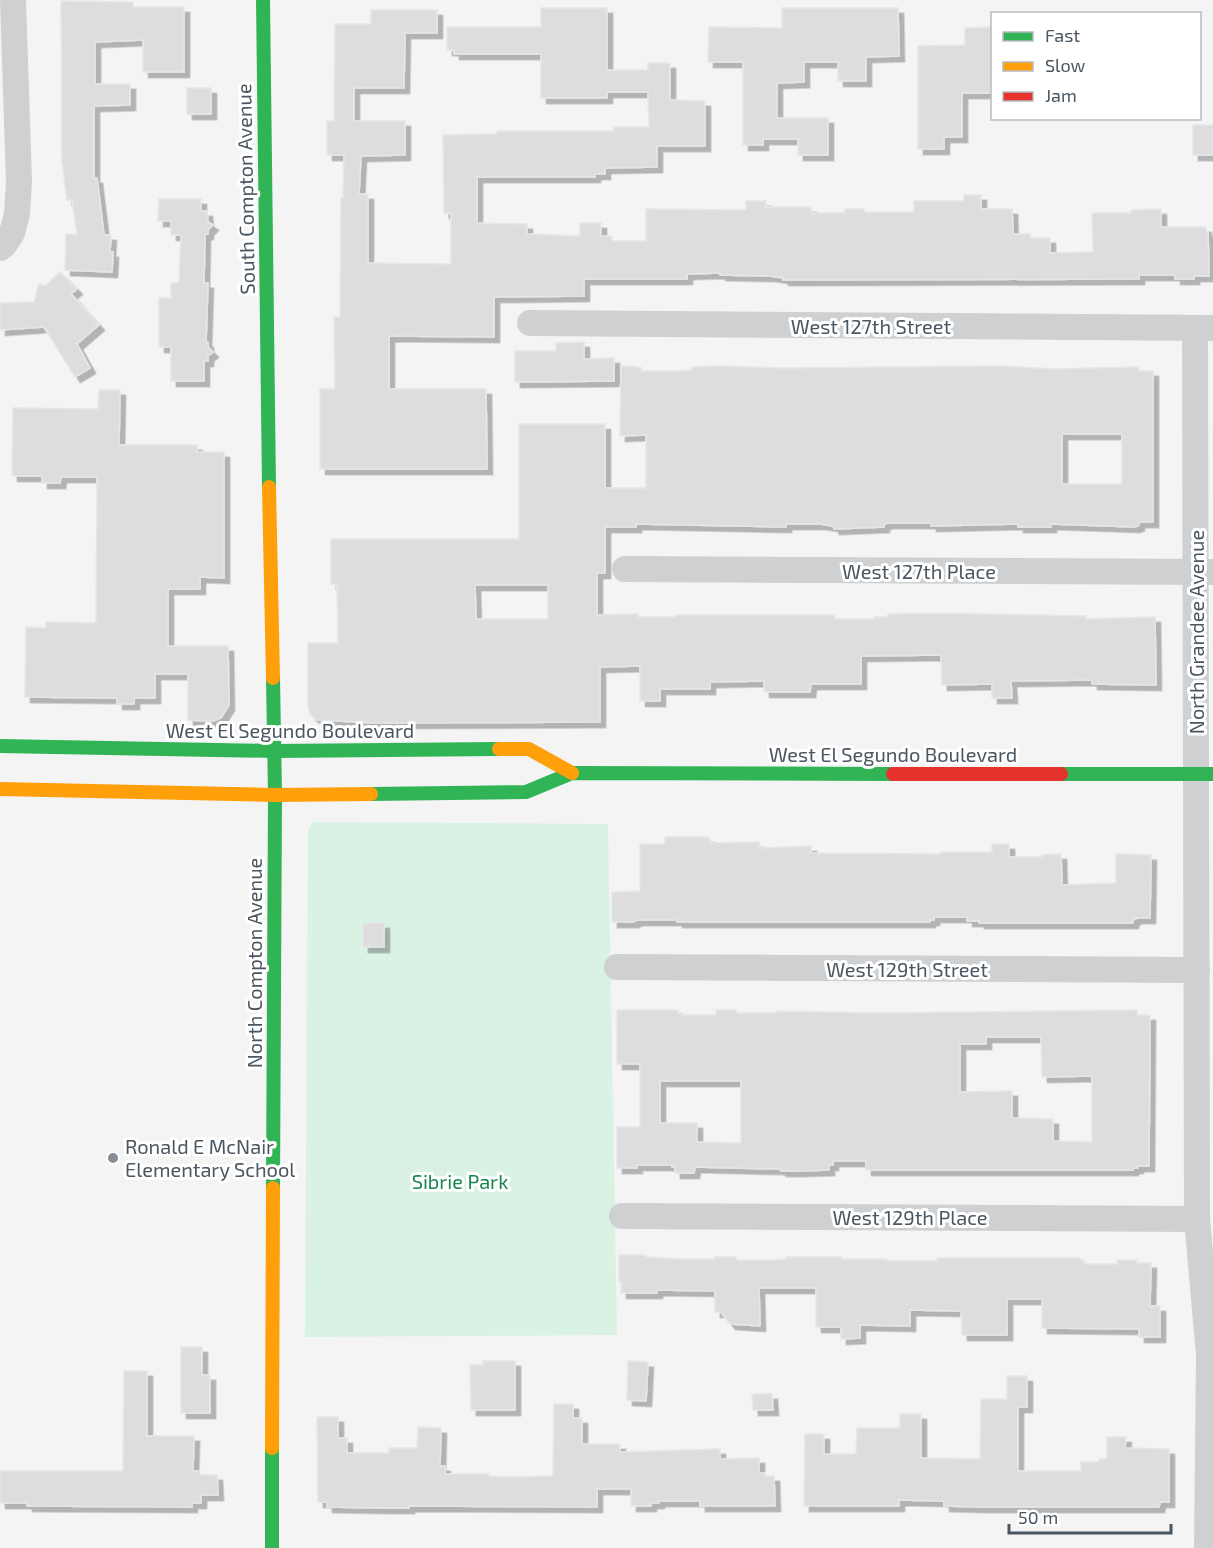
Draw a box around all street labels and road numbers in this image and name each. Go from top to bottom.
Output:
street label: South Compton Avenue [231,83,259,295]
street label: West 127th Street [791,314,952,338]
street label: North Grandee Avenue [1184,530,1208,734]
street label: West 127th Place [842,559,996,583]
street label: West El Segundo Boulevard [166,718,414,742]
street label: West El Segundo Boulevard [769,742,1017,766]
street label: North Compton Avenue [242,858,266,1068]
street label: West 129th Street [826,957,988,981]
street label: West 129th Place [833,1205,988,1229]

